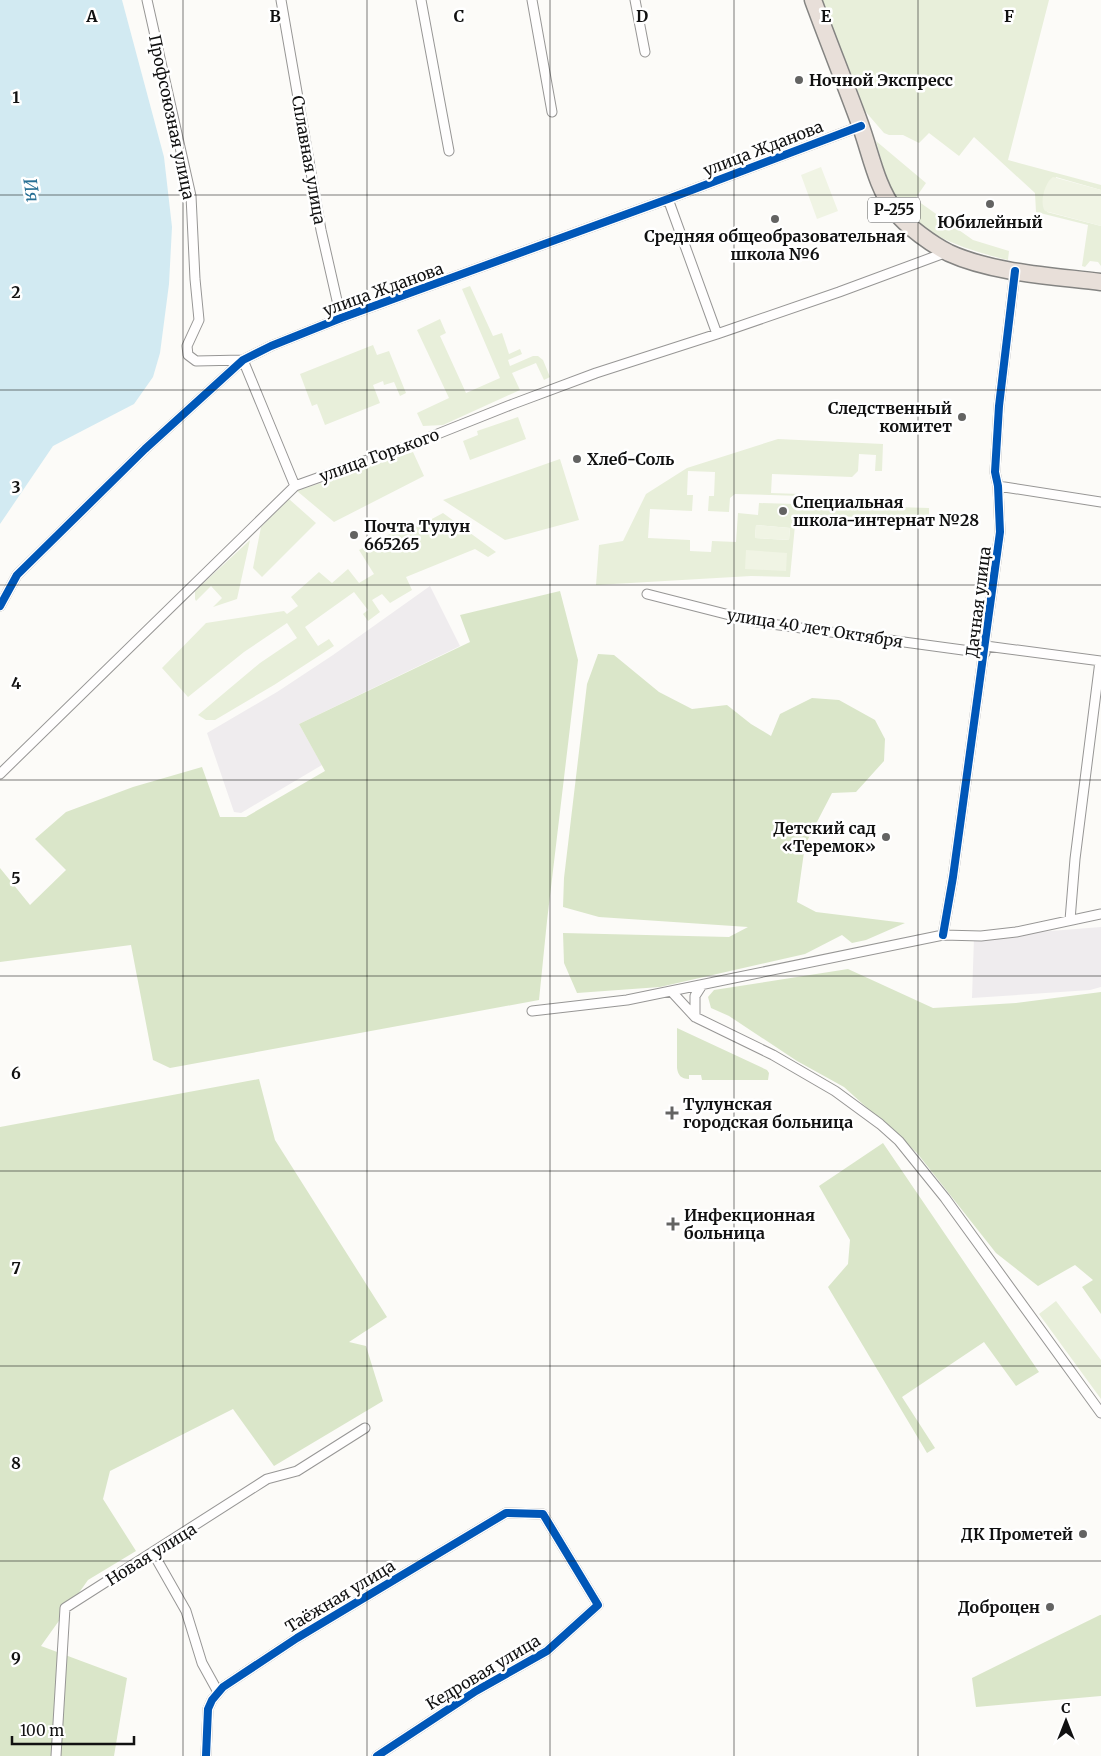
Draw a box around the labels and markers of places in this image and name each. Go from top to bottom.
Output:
place label: Ночной Экспресс [809,70,953,90]
marker: Ночной Экспресс [793,74,805,86]
marker: Юбилейный [984,198,996,210]
place label: Юбилейный [937,212,1043,232]
marker: Средняя общеобразовательная школа №6 [769,213,781,225]
place label: Средняя общеобразовательная школа №6 [644,226,906,264]
place label: Следственный комитет [828,398,952,436]
marker: Следственный комитет [956,411,968,423]
place label: Хлеб-Соль [587,449,674,469]
marker: Хлеб-Соль [571,453,583,465]
place label: Специальная школа-интернат №28 [793,492,979,530]
marker: Специальная школа-интернат №28 [777,505,789,517]
place label: Почта Тулун 665265 [364,516,470,554]
marker: Почта Тулун 665265 [348,529,360,541]
place label: Детский сад «Теремок» [773,818,876,856]
marker: Детский сад «Теремок» [880,831,892,843]
place label: Тулунская городская больница [683,1094,853,1132]
marker: Тулунская городская больница [665,1106,679,1120]
place label: Инфекционная больница [684,1205,815,1243]
marker: Инфекционная больница [666,1217,680,1231]
place label: ДК Прометей [961,1524,1073,1544]
marker: ДК Прометей [1077,1528,1089,1540]
place label: Доброцен [958,1597,1040,1617]
marker: Доброцен [1044,1601,1056,1613]

